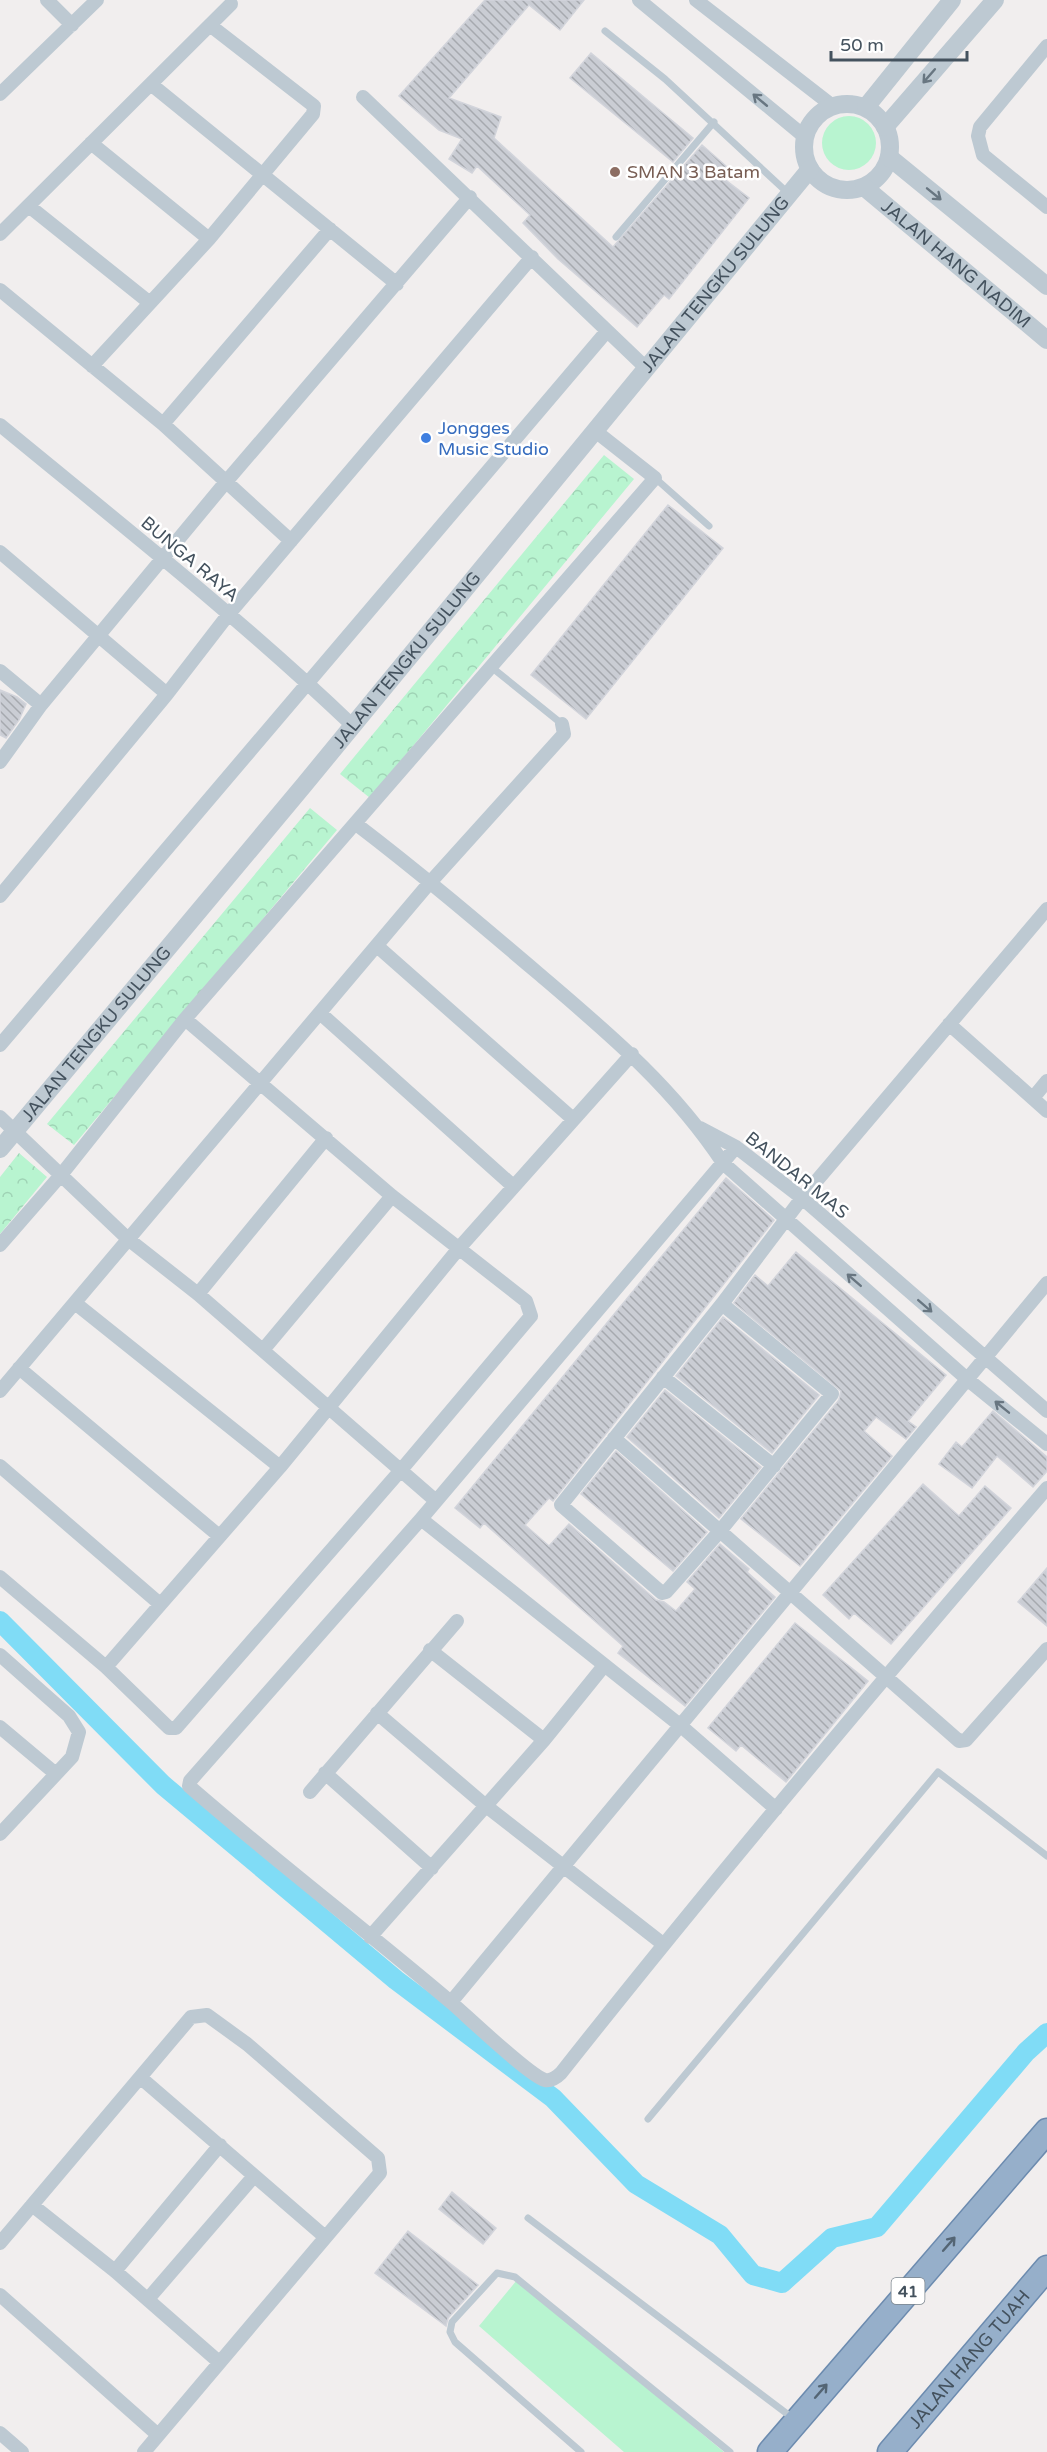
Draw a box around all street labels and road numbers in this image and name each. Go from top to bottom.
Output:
street label: JALAN TENGKU SULUNG [636,192,794,377]
street label: JALAN HANG NADIM [877,195,1035,333]
street label: BUNGA RAYA [136,512,244,606]
street label: JALAN TENGKU SULUNG [328,567,486,753]
street label: JALAN TENGKU SULUNG [17,942,176,1126]
street label: BANDAR MAS [741,1127,853,1223]
road number: 41 [892,2278,924,2304]
street label: JALAN HANG TUAH [904,2285,1035,2433]

